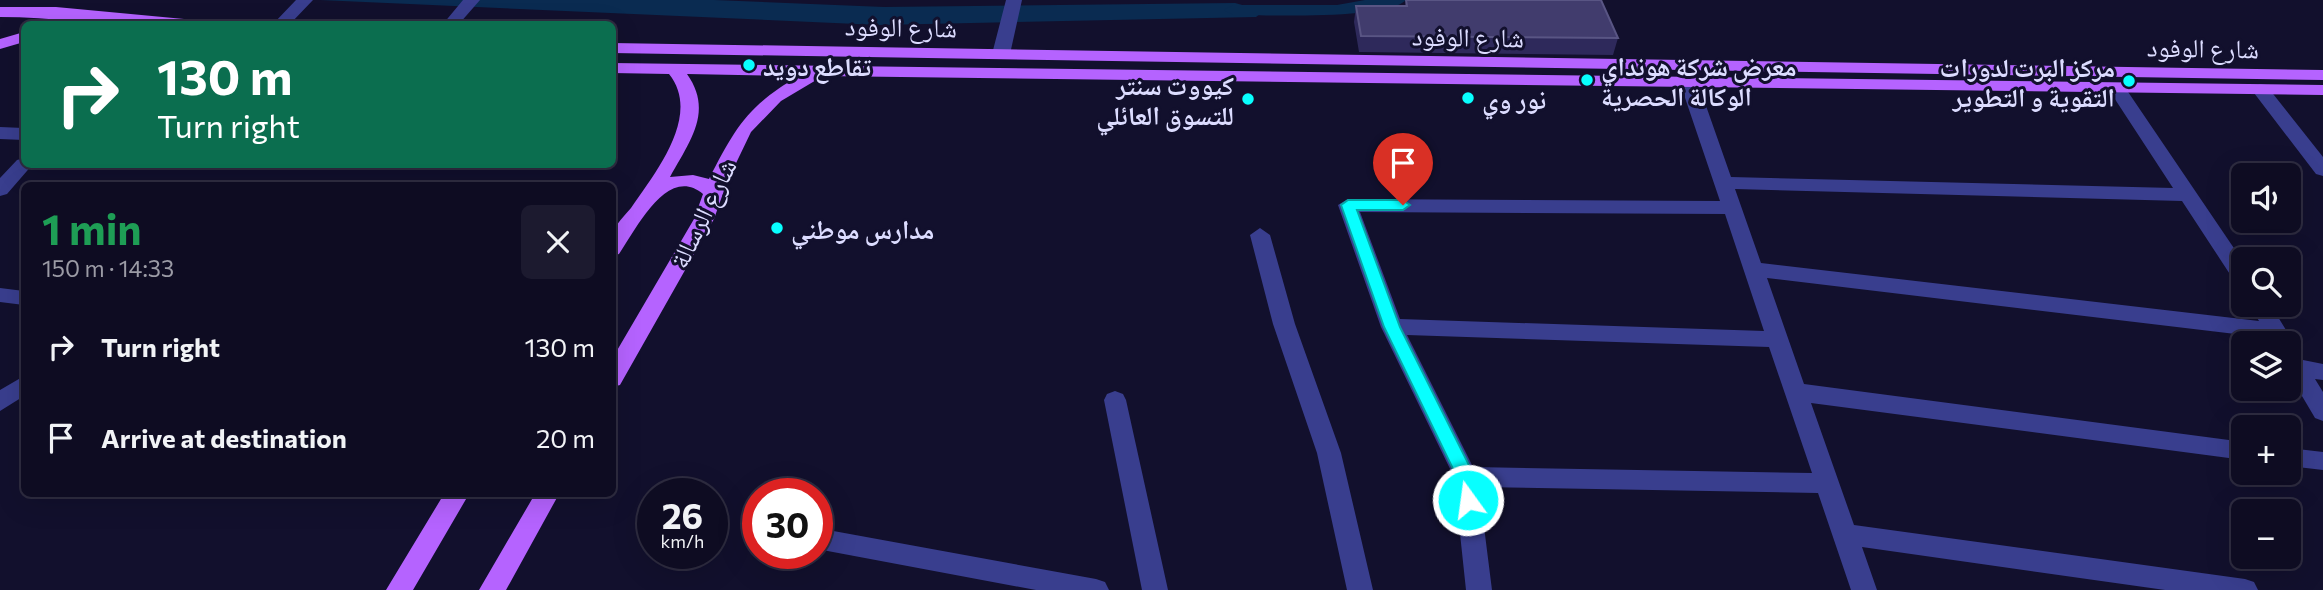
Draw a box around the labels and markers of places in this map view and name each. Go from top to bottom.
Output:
place label: تقاطع دويد [763,50,871,84]
place label: معرض شركة هونداي الوكالة الحصرية [1601,50,1796,111]
place label: مركز البرت لدورات التقوية و التطوير [1940,51,2115,112]
marker: تقاطع دويد [741,57,757,73]
place label: كيووت سنتر للتسوق العائلي [1096,69,1234,136]
marker: معرض شركة هونداي الوكالة الحصرية [1579,72,1595,88]
marker: مركز البرت لدورات التقوية و التطوير [2121,73,2137,89]
place label: نور وي [1482,83,1546,120]
marker: نور وي [1460,90,1476,106]
marker: كيووت سنتر للتسوق العائلي [1240,91,1256,107]
pin [1373,133,1433,205]
place label: مدارس موطني [791,213,934,250]
marker: مدارس موطني [769,220,785,236]

